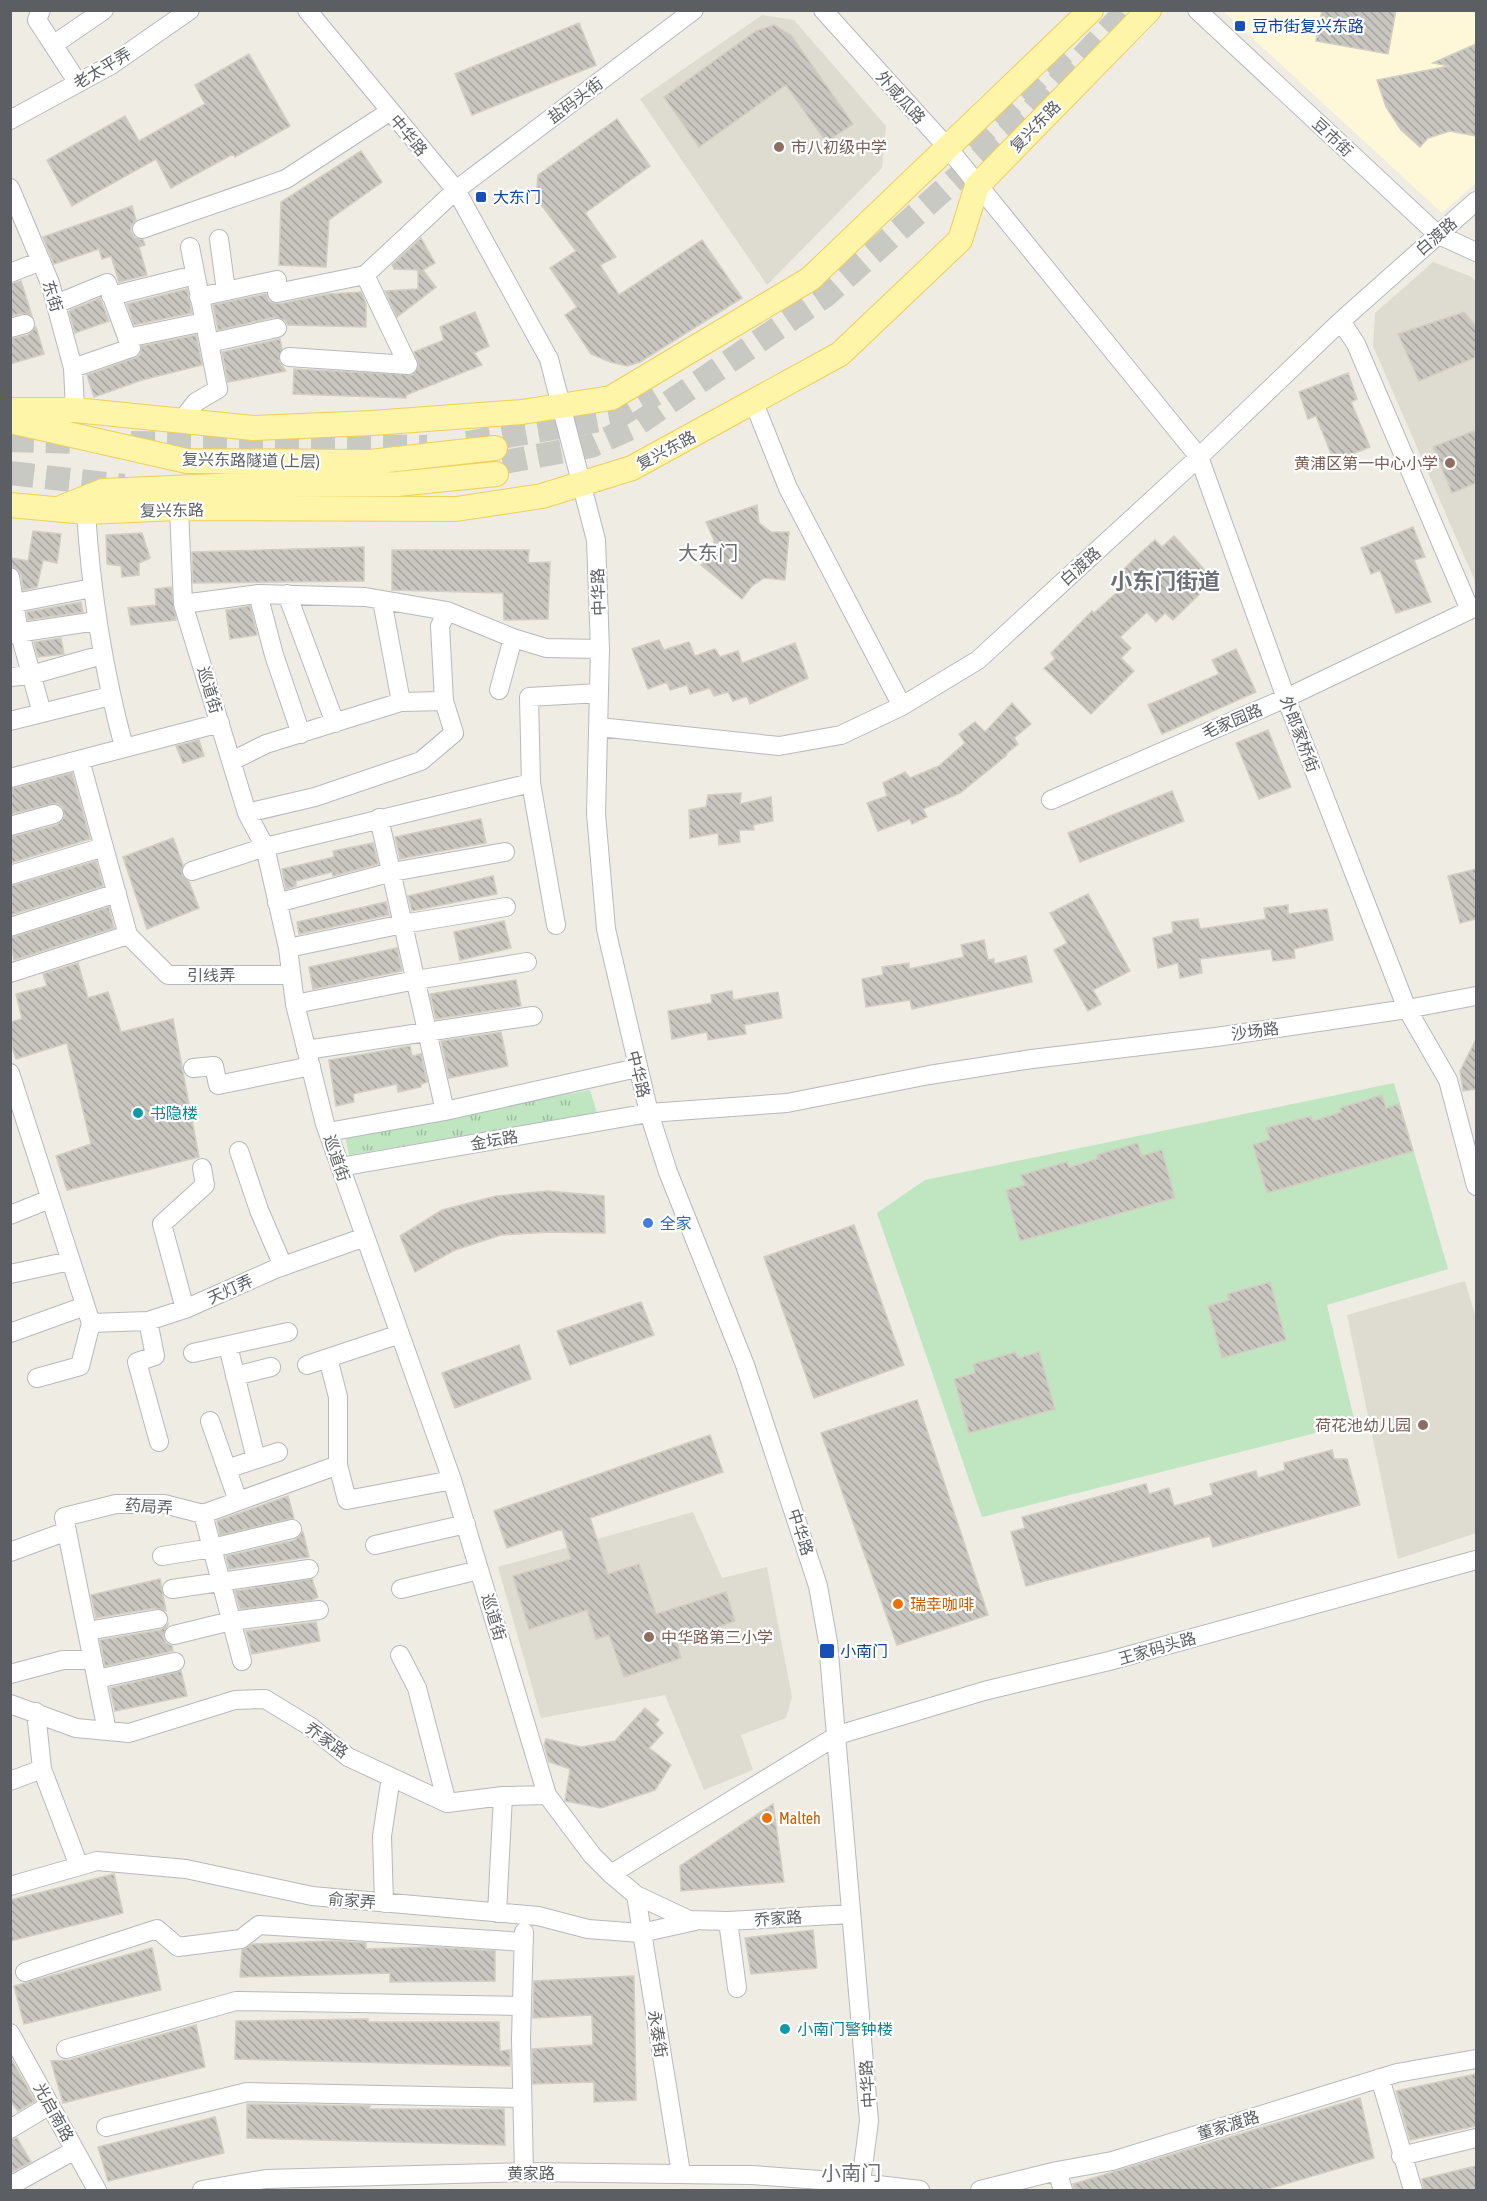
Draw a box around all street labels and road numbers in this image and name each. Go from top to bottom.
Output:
street label: 老太平弄 [70,44,134,92]
street label: 外咸瓜路 [873,67,929,127]
street label: 盐码头街 [544,74,606,126]
street label: 复兴东路 [1006,97,1064,155]
street label: 中华路 [387,111,431,159]
street label: 豆市街 [1309,114,1357,160]
street label: 白渡路 [1412,213,1460,259]
street label: 东街 [40,278,66,314]
street label: 复兴东路 [634,427,698,473]
street label: 复兴东路隧道 (上层) [182,450,320,471]
street label: 复兴东路 [140,500,204,520]
street label: 白渡路 [1056,543,1104,589]
street label: 中华路 [588,568,608,616]
street label: 巡道街 [194,664,226,716]
street label: 外郎家桥街 [1277,693,1323,775]
street label: 毛家园路 [1199,700,1265,742]
street label: 引线弄 [187,966,235,984]
street label: 沙场路 [1230,1019,1280,1043]
street label: 中华路 [624,1049,654,1099]
street label: 金坛路 [469,1127,519,1153]
street label: 巡道街 [321,1132,353,1184]
street label: 天灯弄 [204,1271,256,1307]
street label: 药局弄 [124,1495,174,1517]
street label: 中华路 [785,1506,817,1558]
street label: 巡道街 [478,1591,510,1643]
street label: 王家码头路 [1116,1628,1198,1668]
street label: 乔家路 [302,1719,352,1761]
street label: 俞家弄 [327,1889,377,1911]
street label: 乔家路 [753,1907,803,1929]
street label: 永泰街 [645,2009,671,2059]
street label: 中华路 [856,2059,878,2109]
street label: 光启南路 [31,2080,77,2144]
street label: 董家渡路 [1195,2107,1261,2143]
street label: 黄家路 [507,2164,555,2182]

